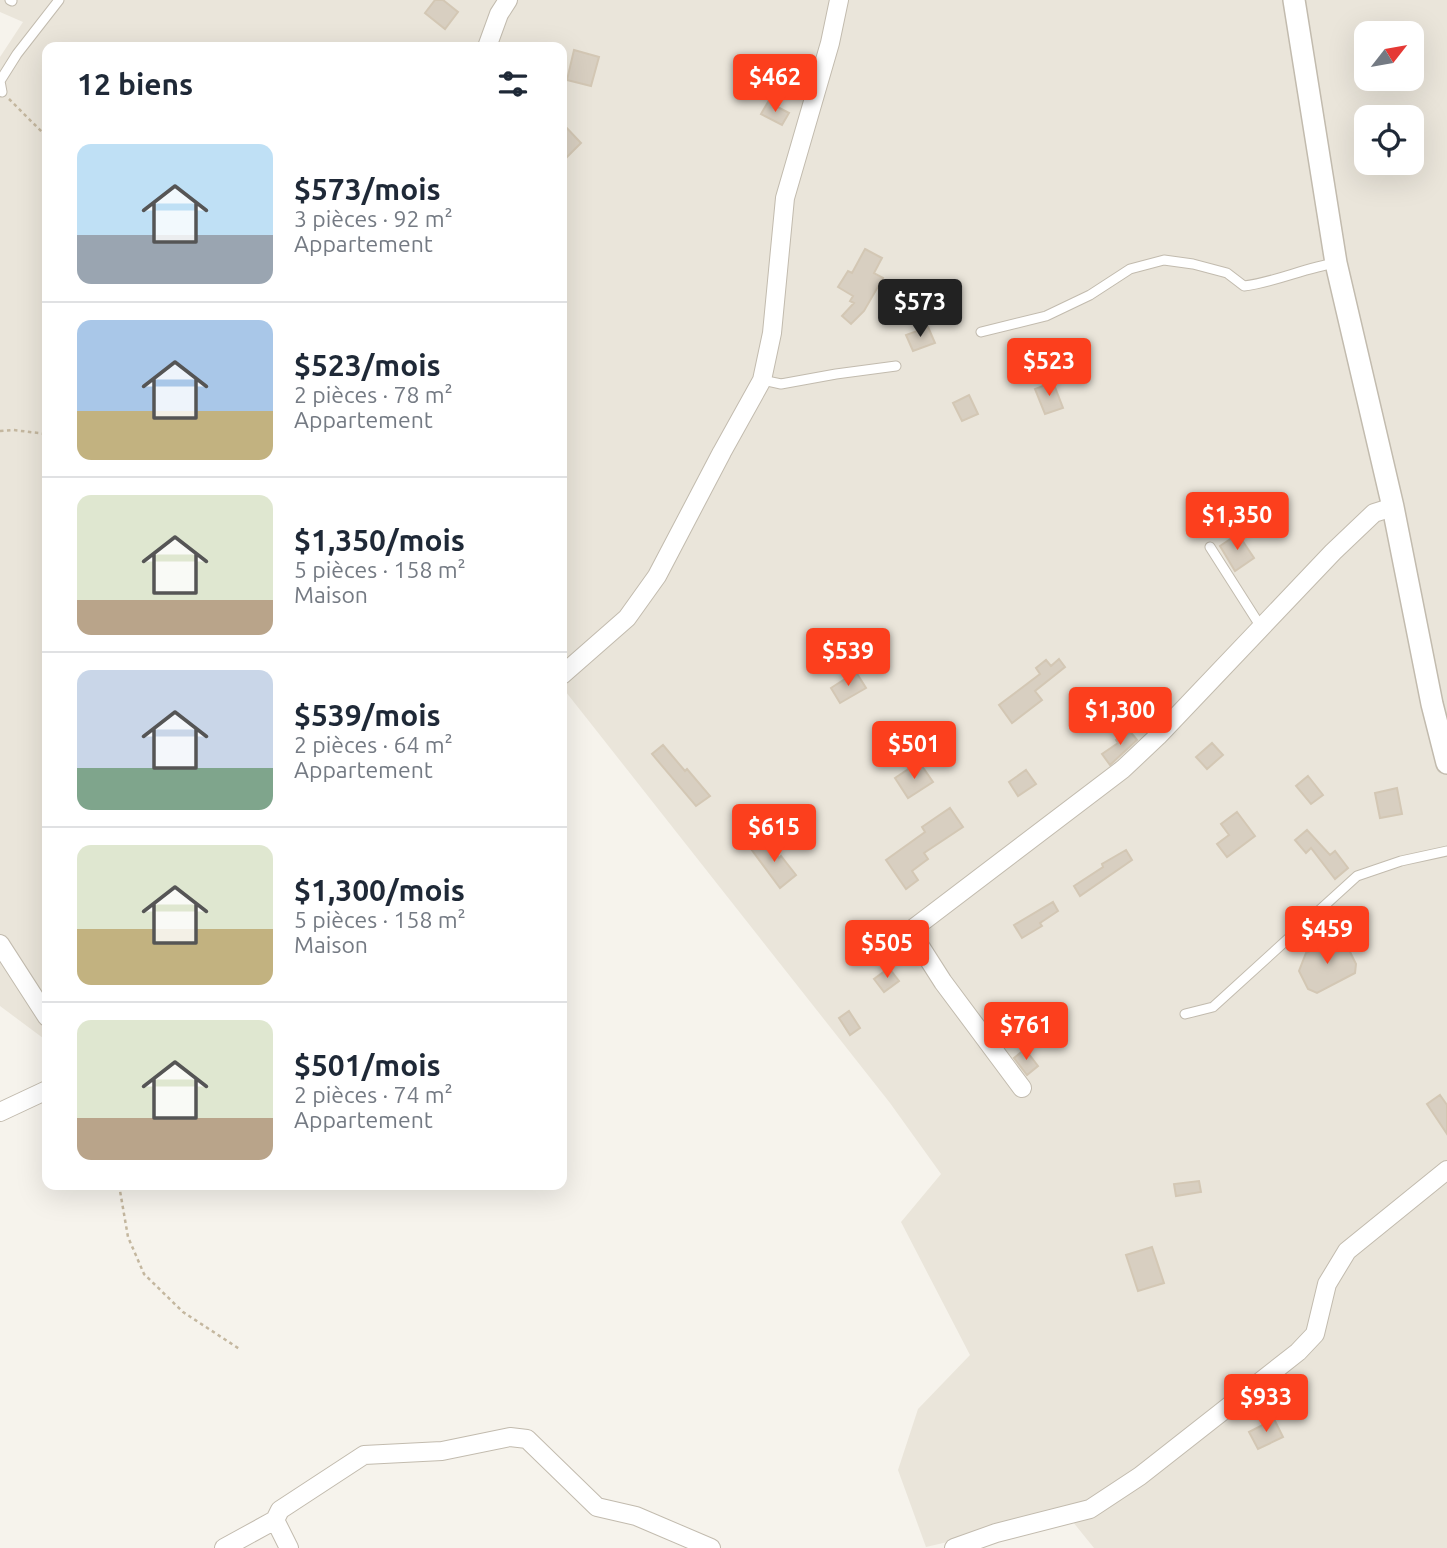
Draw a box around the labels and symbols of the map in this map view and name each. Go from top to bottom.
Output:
north arrow [1354,21,1424,91]
pin: $462 [734,54,816,114]
pin: $573 [879,280,961,339]
pin: $523 [1008,338,1090,398]
pin: $1,350 [1180,492,1294,552]
pin: $539 [807,628,889,688]
pin: $1,300 [1063,688,1177,747]
pin: $501 [873,722,955,781]
pin: $615 [733,804,815,864]
pin: $459 [1286,906,1368,966]
pin: $505 [846,920,928,980]
pin: $761 [985,1002,1067,1062]
pin: $933 [1225,1374,1307,1434]

